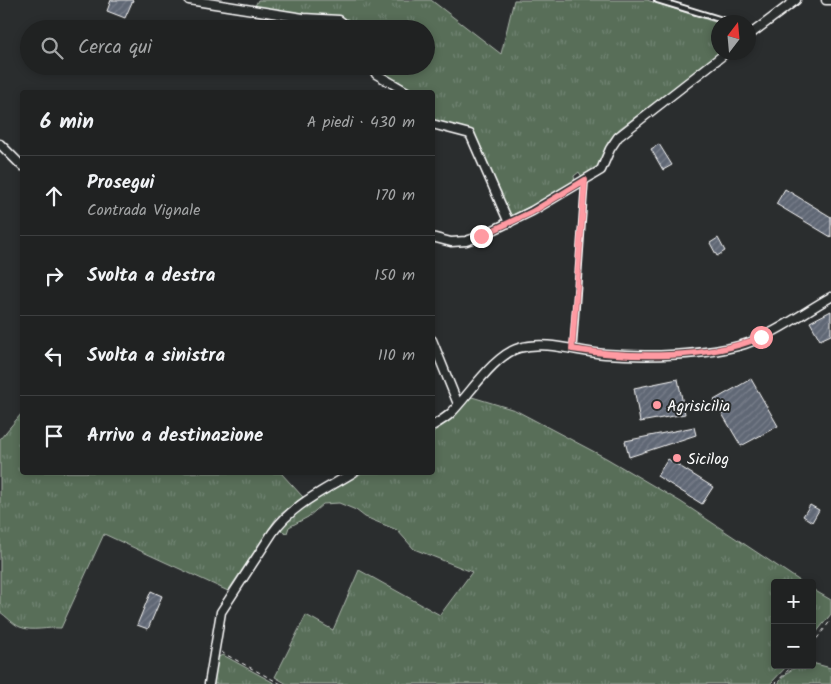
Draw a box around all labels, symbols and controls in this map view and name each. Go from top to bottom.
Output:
north arrow [711,15,756,60]
search box [20,20,435,75]
text: Cerca qui [78,33,152,63]
icon: search [38,34,66,62]
text: 6 min [40,106,94,139]
text: A piedi · 430 m [307,110,415,135]
text: Prosegui [87,168,154,198]
icon: ahead [40,182,68,210]
text: 170 m [375,183,415,208]
text: Contrada Vignale [87,198,200,223]
route end [470,225,493,248]
text: Svolta a destra [87,261,215,291]
icon: right [40,262,68,290]
text: 150 m [374,263,415,288]
route start [750,326,773,349]
text: Svolta a sinistra [87,341,225,371]
icon: left [40,342,68,370]
text: 110 m [378,343,415,368]
place label: Agrisicilia [667,394,730,419]
marker: Agrisicilia [651,399,663,411]
text: Arrivo a destinazione [87,421,263,451]
icon: arrive [40,422,68,450]
place label: Sicilog [687,447,729,472]
marker: Sicilog [671,452,683,464]
map controls [771,579,816,669]
button: + [771,579,816,624]
button: − [771,624,816,669]

